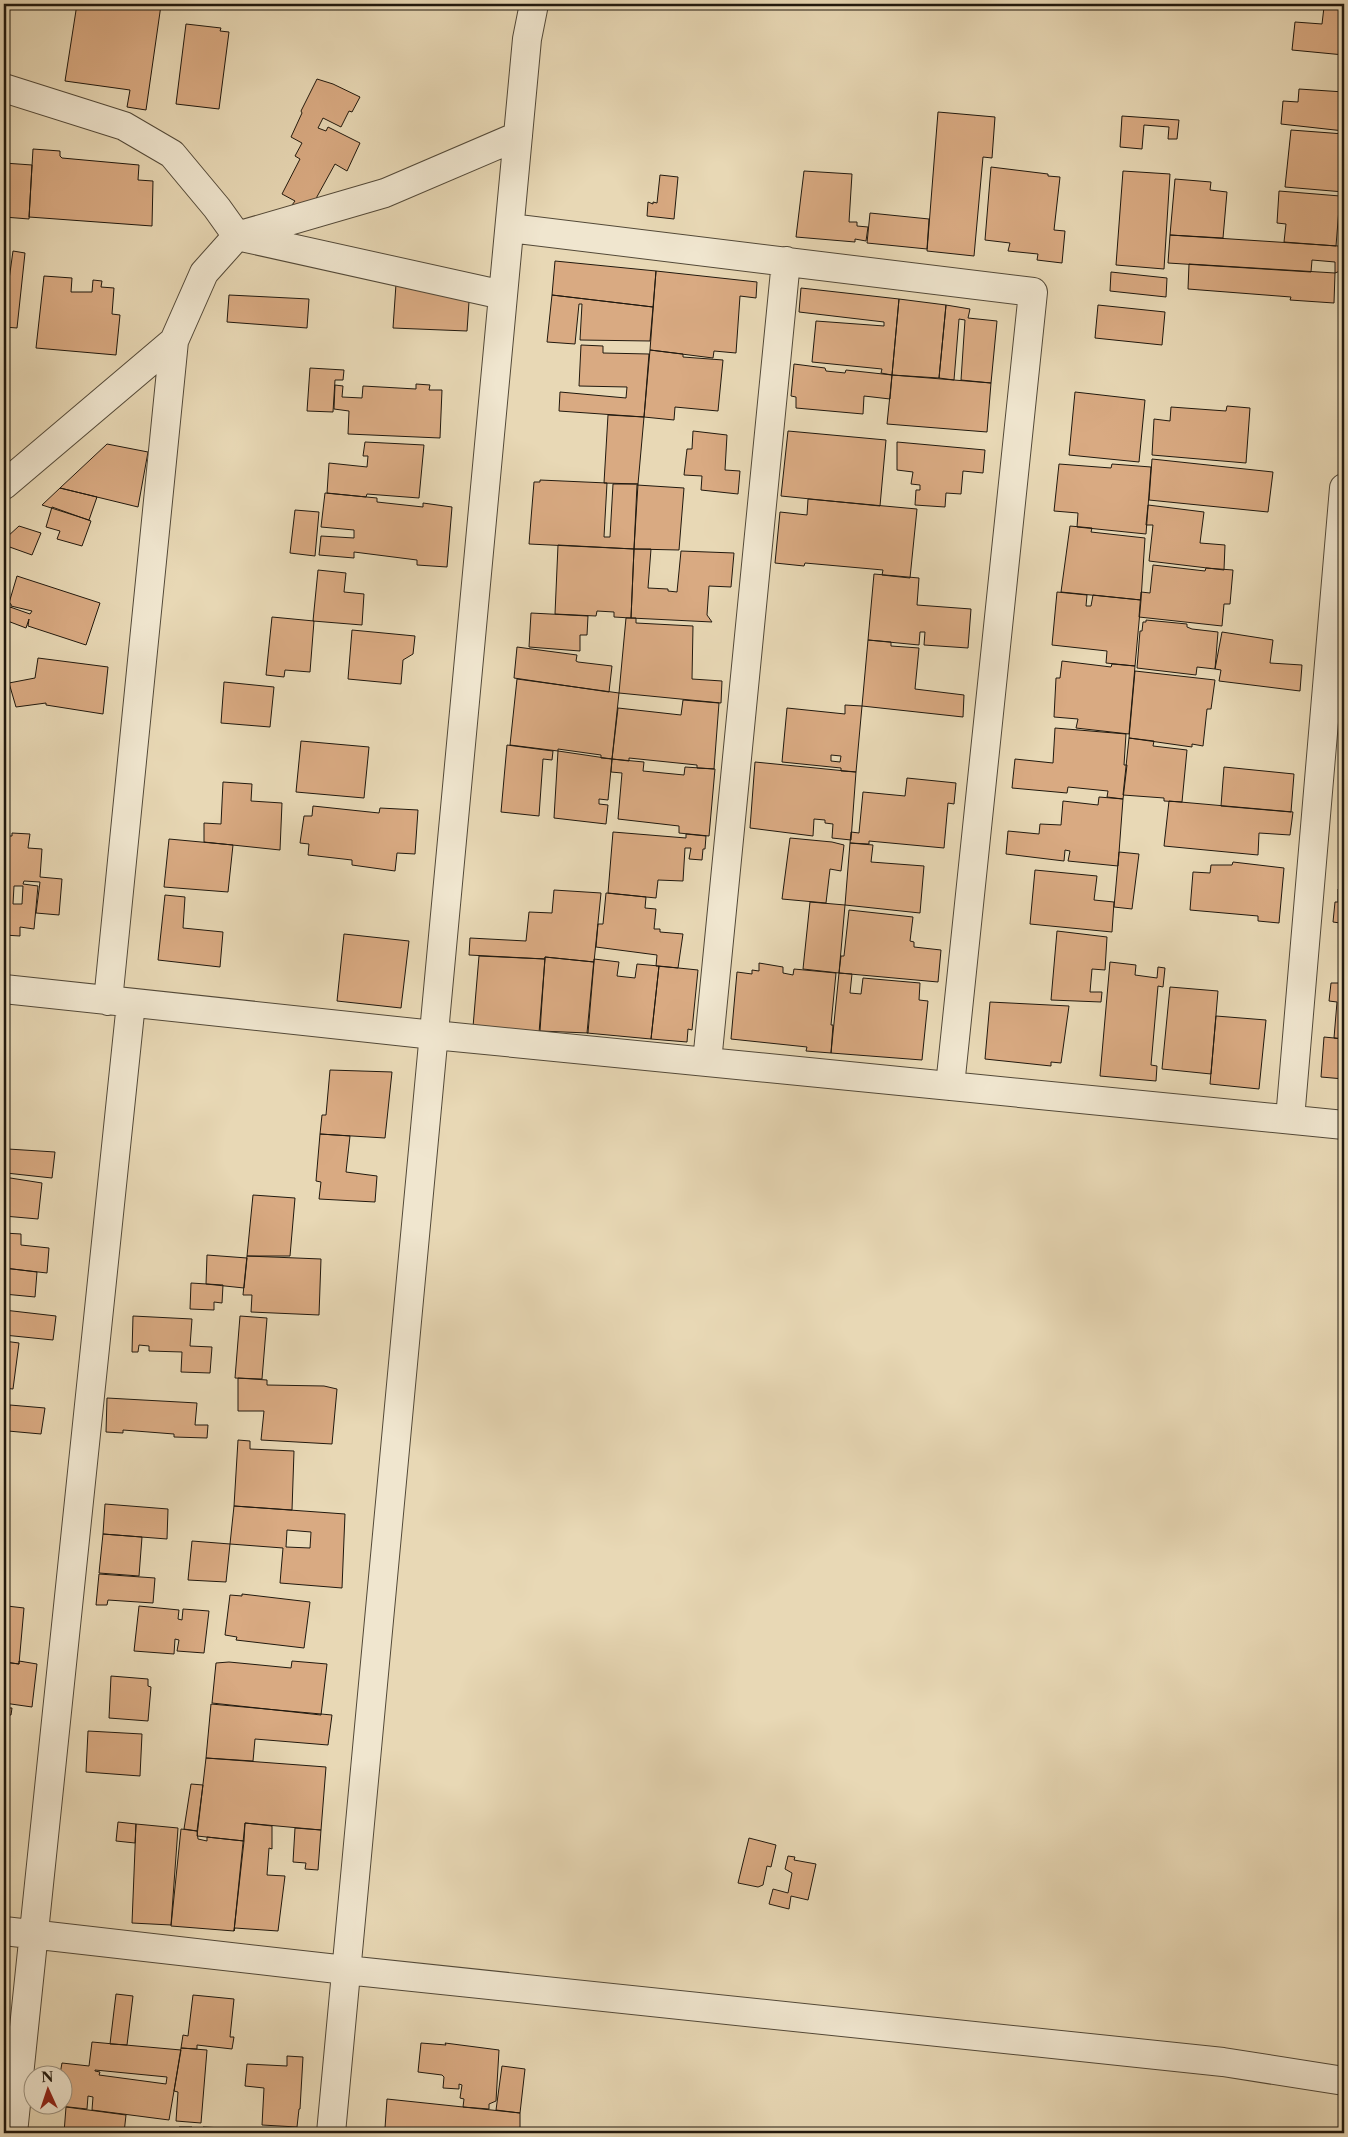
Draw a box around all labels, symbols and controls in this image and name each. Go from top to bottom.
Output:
north arrow [22,2064,72,2114]
text: N [41,2068,54,2086]

